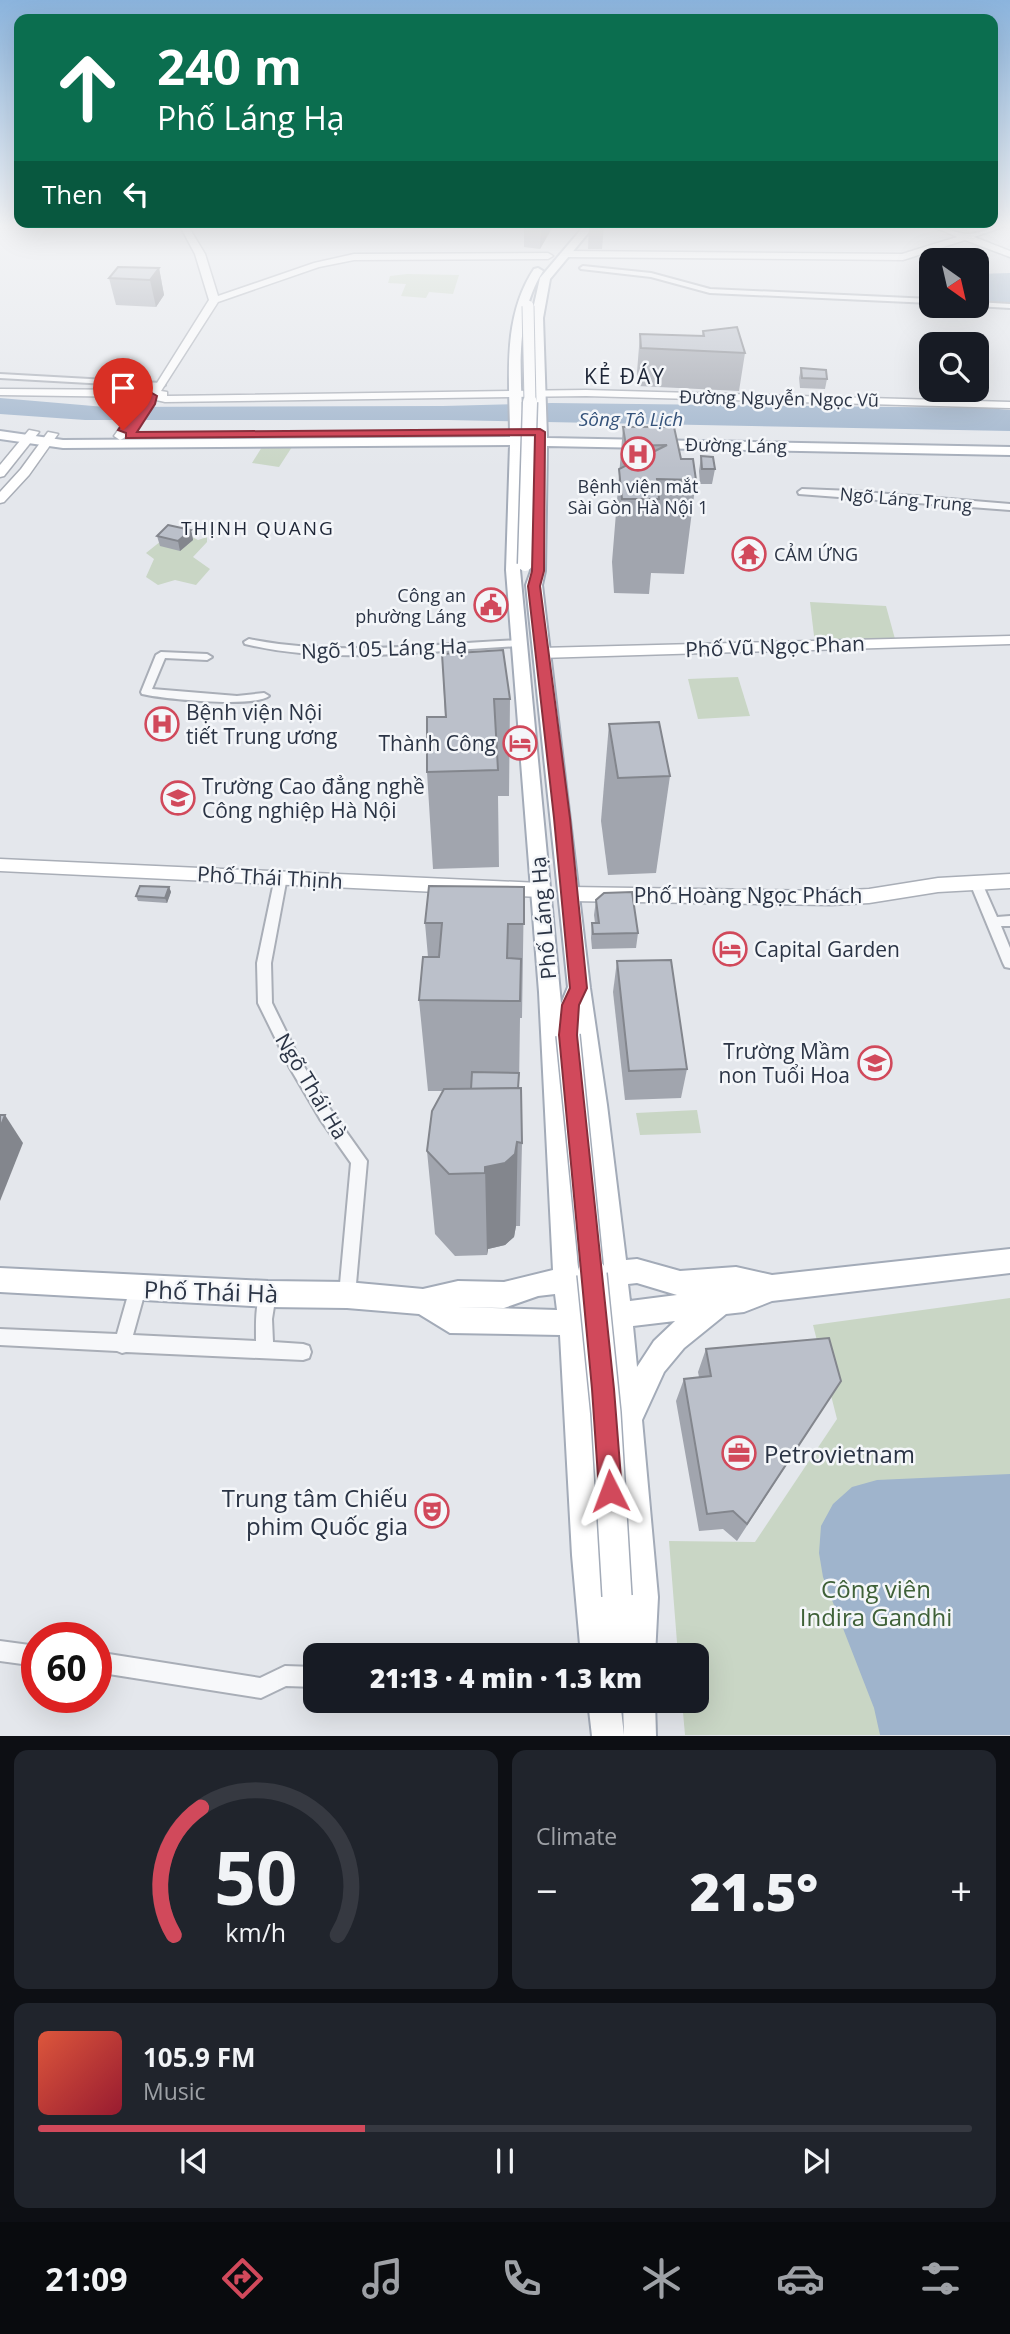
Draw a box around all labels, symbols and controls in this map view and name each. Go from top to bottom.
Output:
text: 240 m [157,33,302,99]
icon: ahead [42,42,133,133]
text: Phố Láng Hạ [157,96,345,139]
icon: left [117,175,155,213]
text: Then [42,176,103,212]
north arrow [919,248,989,318]
map controls [919,248,989,402]
button: search [919,332,989,402]
pin [93,358,153,430]
district label: KẺ ĐÁY [584,362,666,390]
icon: arrive [104,369,142,407]
street label: Đường Nguyễn Ngọc Vũ [679,384,879,412]
water label: Sông Tô Lịch [579,406,683,432]
street label: Đường Láng [685,432,787,458]
hospital icon: Bệnh viện mắt Sài Gòn Hà Nội 1 [619,435,657,473]
place label: Bệnh viện mắt Sài Gòn Hà Nội 1 [568,474,708,519]
street label: Ngõ Láng Trung [839,481,973,517]
district label: THỊNH QUANG [181,515,335,541]
temple icon: CẢM ỨNG [730,535,768,573]
place label: CẢM ỨNG [774,542,858,566]
place label: Công an phường Láng [355,583,466,628]
public building icon: Công an phường Láng [472,586,510,624]
street label: Phố Vũ Ngọc Phan [685,629,865,663]
street label: Ngõ 105 Láng Hạ [300,631,468,665]
place label: Bệnh viện Nội tiết Trung ương [186,698,337,750]
hospital icon: Bệnh viện Nội tiết Trung ương [143,705,181,743]
hotel icon: Thành Công [501,724,539,762]
place label: Thành Công [379,729,496,757]
place label: Trường Cao đẳng nghề Công nghiệp Hà Nội [202,772,425,824]
school or university icon: Trường Cao đẳng nghề Công nghiệp Hà Nội [159,779,197,817]
street label: Phố Láng Hạ [524,855,562,981]
street label: Phố Thái Thịnh [196,859,344,895]
street label: Phố Hoàng Ngọc Phách [634,881,862,909]
hotel icon: Capital Garden [711,930,749,968]
place label: Capital Garden [754,935,900,963]
street label: Ngõ Thái Hà [269,1028,355,1144]
place label: Trường Mầm non Tuổi Hoa [719,1037,850,1089]
school or university icon: Trường Mầm non Tuổi Hoa [856,1044,894,1082]
street label: Phố Thái Hà [143,1272,279,1310]
office icon: Petrovietnam [720,1434,758,1472]
place label: Petrovietnam [764,1437,915,1470]
position arrow [573,1454,647,1528]
place label: Trung tâm Chiếu phim Quốc gia [222,1481,408,1542]
theatre icon: Trung tâm Chiếu phim Quốc gia [413,1492,451,1530]
park label: Công viên Indira Gandhi [800,1572,952,1633]
speed limit sign: 60 [21,1622,112,1713]
text: 21:13 · 4 min · 1.3 km [370,1660,642,1696]
text: Climate [536,1820,617,1852]
text: 50 [214,1828,298,1927]
text: 21.5° [690,1855,818,1926]
text: − [536,1864,558,1916]
text: + [950,1864,972,1916]
text: km/h [226,1915,286,1949]
text: 105.9 FM [143,2039,255,2075]
text: Music [143,2075,206,2107]
icon: previous [175,2142,213,2180]
icon: pause [486,2142,524,2180]
icon: next [797,2142,835,2180]
icon: directions [218,2254,267,2303]
icon: music [358,2254,407,2303]
icon: phone [497,2254,546,2303]
icon: climate [637,2254,686,2303]
icon: car [776,2254,825,2303]
icon: filters [916,2254,965,2303]
text: 21:09 [45,2257,128,2300]

